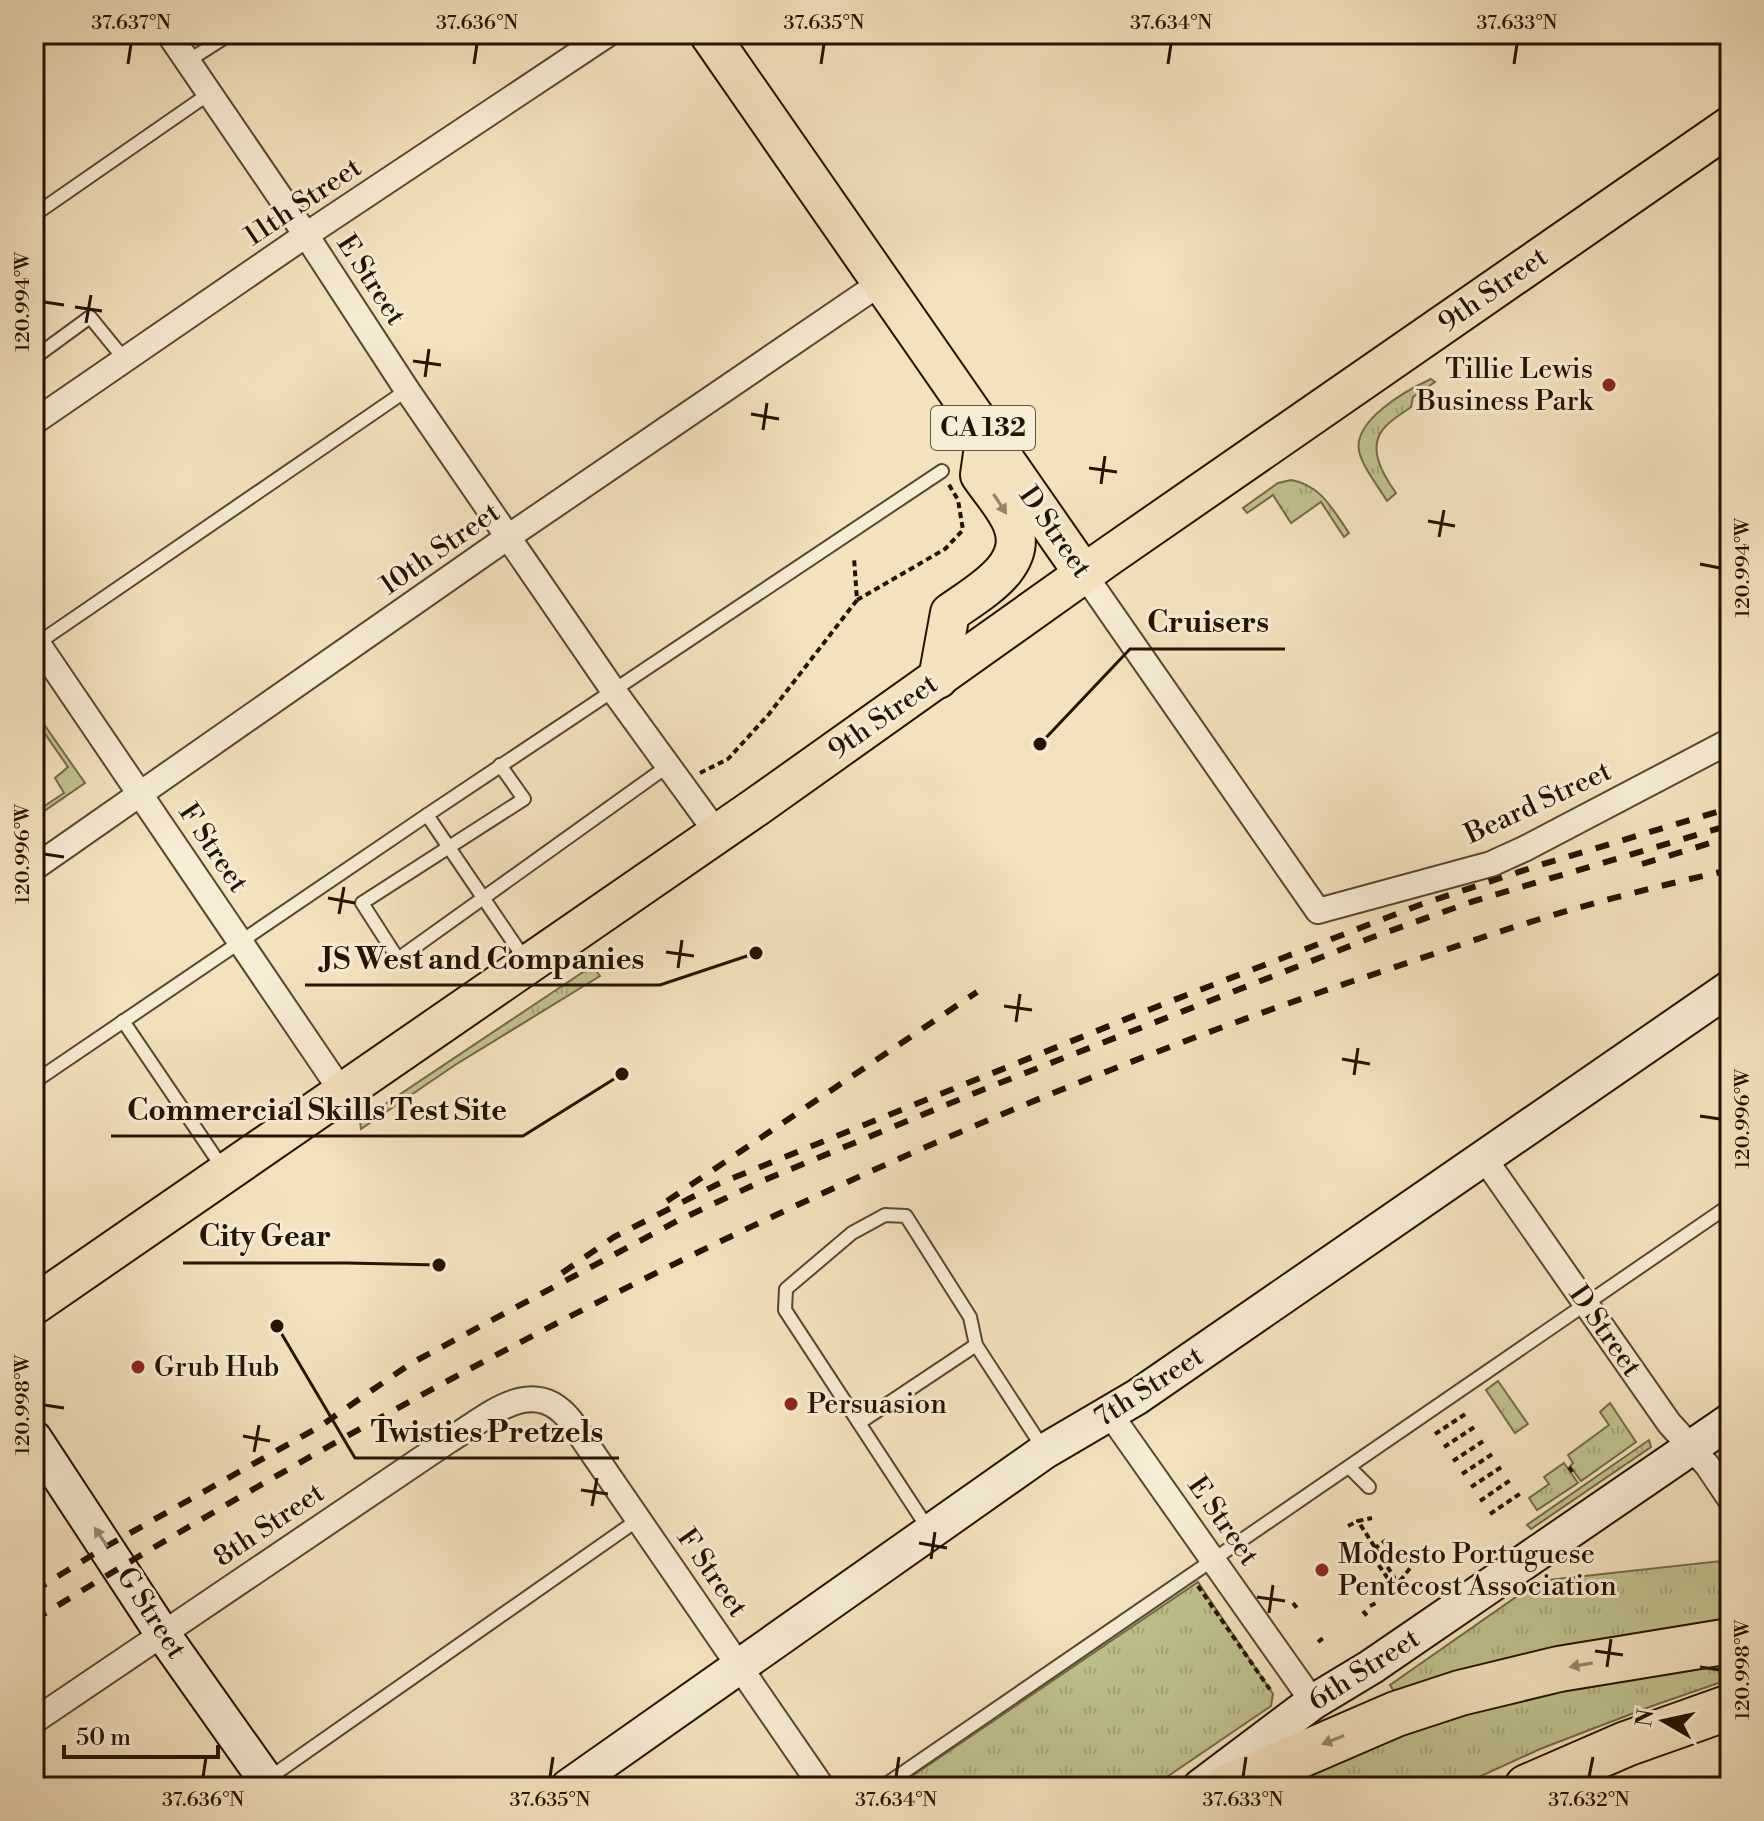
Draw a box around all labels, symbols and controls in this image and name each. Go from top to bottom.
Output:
text: 37.637°N [91,11,171,36]
text: 37.636°N [436,11,518,36]
text: 37.635°N [784,11,865,36]
text: 37.634°N [1130,11,1212,36]
text: 37.633°N [1476,11,1558,36]
street label: 11th Street [238,150,368,254]
street label: E Street [329,228,413,332]
street label: 9th Street [1431,240,1555,340]
text: 120.994°W [11,251,36,352]
place label: Tillie Lewis Business Park [1415,352,1594,419]
marker: Tillie Lewis Business Park [1600,376,1618,394]
road number: CA 132 [931,406,1035,450]
street label: D Street [1011,480,1099,585]
one-way arrow [992,493,1006,515]
street label: 10th Street [373,495,507,603]
text: 120.994°W [1731,517,1756,618]
callout: Cruisers [1130,595,1285,649]
text: Cruisers [1147,604,1269,642]
street label: 9th Street [821,667,945,767]
street label: Beard Street [1458,754,1617,853]
street label: F Street [170,797,256,899]
text: 120.996°W [11,803,36,904]
callout: JS West and Companies [305,931,660,985]
text: JS West and Companies [318,941,644,979]
text: 120.996°W [1731,1068,1756,1169]
callout: Commercial Skills Test Site [111,1082,523,1136]
text: Commercial Skills Test Site [127,1092,507,1130]
callout: City Gear [183,1209,347,1263]
text: City Gear [199,1218,331,1256]
street label: D Street [1561,1279,1649,1384]
street label: 7th Street [1088,1339,1210,1435]
place label: Grub Hub [154,1350,280,1385]
text: 120.998°W [11,1354,36,1455]
marker: Grub Hub [129,1358,147,1376]
place label: Persuasion [807,1387,947,1422]
marker: Persuasion [782,1395,800,1413]
callout: Twisties Pretzels [355,1404,619,1458]
text: Twisties Pretzels [371,1414,603,1452]
street label: E Street [1180,1470,1266,1573]
street label: 8th Street [207,1475,331,1575]
street label: F Street [669,1522,755,1624]
one-way arrow [94,1527,109,1548]
place label: Modesto Portuguese Pentecost Association [1338,1537,1617,1604]
street label: G Street [108,1561,194,1666]
marker: Modesto Portuguese Pentecost Association [1313,1561,1331,1579]
text: 120.998°W [1731,1619,1756,1720]
street label: 6th Street [1302,1621,1426,1719]
one-way arrow [1569,1659,1594,1671]
north arrow [1624,1681,1704,1761]
text: N [1631,1707,1661,1729]
scale bar [64,1709,218,1759]
text: 50 m [76,1723,131,1753]
one-way arrow [1321,1733,1345,1746]
text: 37.636°N [162,1788,244,1813]
text: 37.635°N [510,1788,591,1813]
text: 37.634°N [855,1788,937,1813]
text: 37.633°N [1202,1788,1284,1813]
text: 37.632°N [1548,1788,1630,1813]

